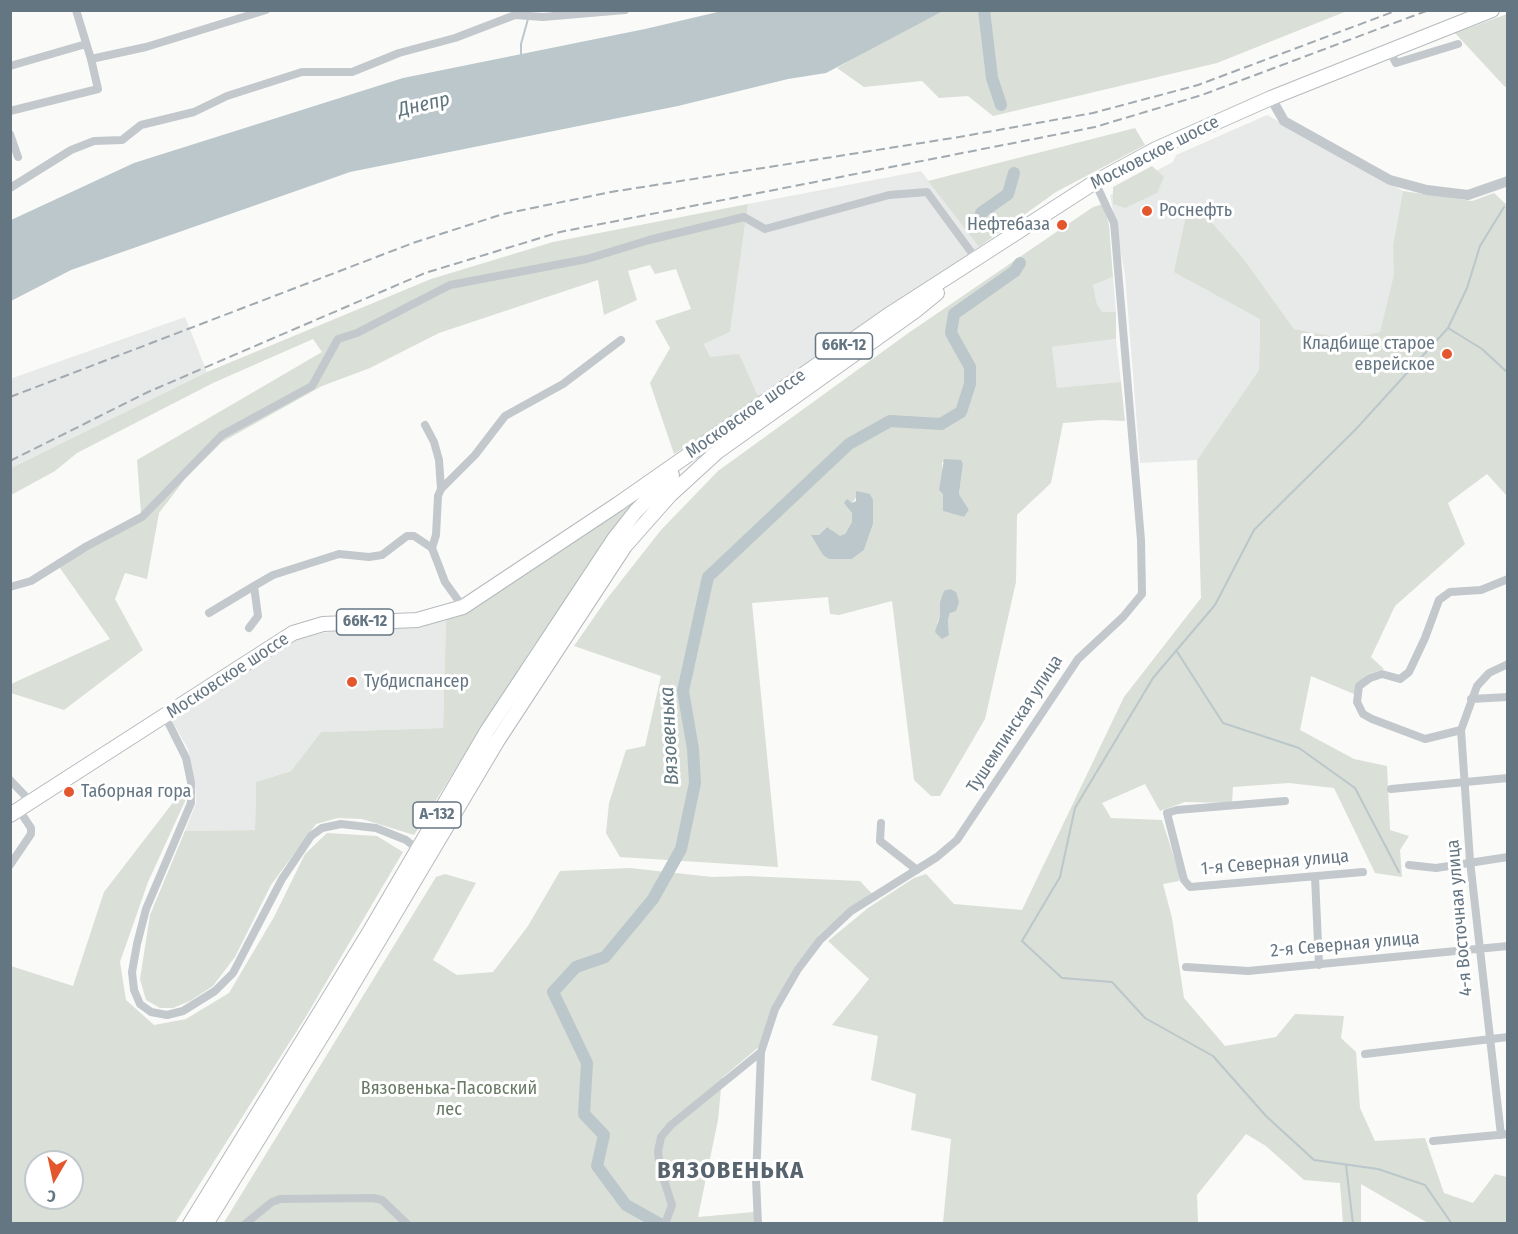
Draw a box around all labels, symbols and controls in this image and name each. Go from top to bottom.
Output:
water label: Днепр [396,87,452,123]
street label: Московское шоссе [1087,111,1223,195]
place label: Роснефть [1159,200,1232,222]
marker: Роснефть [1140,204,1154,218]
place label: Нефтебаза [967,214,1050,236]
marker: Нефтебаза [1055,218,1069,232]
road number: 66К-12 [816,333,872,359]
place label: Кладбище старое еврейское [1302,333,1435,376]
marker: Кладбище старое еврейское [1440,347,1454,361]
street label: Московское шоссе [682,365,810,463]
road number: 66К-12 [336,609,394,635]
street label: Московское шоссе [163,628,293,724]
street label: Тушемлинская улица [962,651,1068,797]
place label: Тубдиспансер [364,671,469,693]
marker: Тубдиспансер [345,675,359,689]
water label: Вязовенька [655,686,685,786]
place label: Таборная гора [81,781,191,803]
marker: Таборная гора [62,785,76,799]
road number: А-132 [413,802,461,828]
street label: 4-я Восточная улица [1442,839,1478,997]
street label: 1-я Северная улица [1200,846,1350,880]
street label: 2-я Северная улица [1270,928,1420,962]
park label: Вязовенька-Пасовский лес [361,1078,537,1120]
north arrow [24,1150,84,1210]
district label: ВЯЗОВЕНЬКА [657,1157,805,1185]
text: С [46,1186,57,1206]

